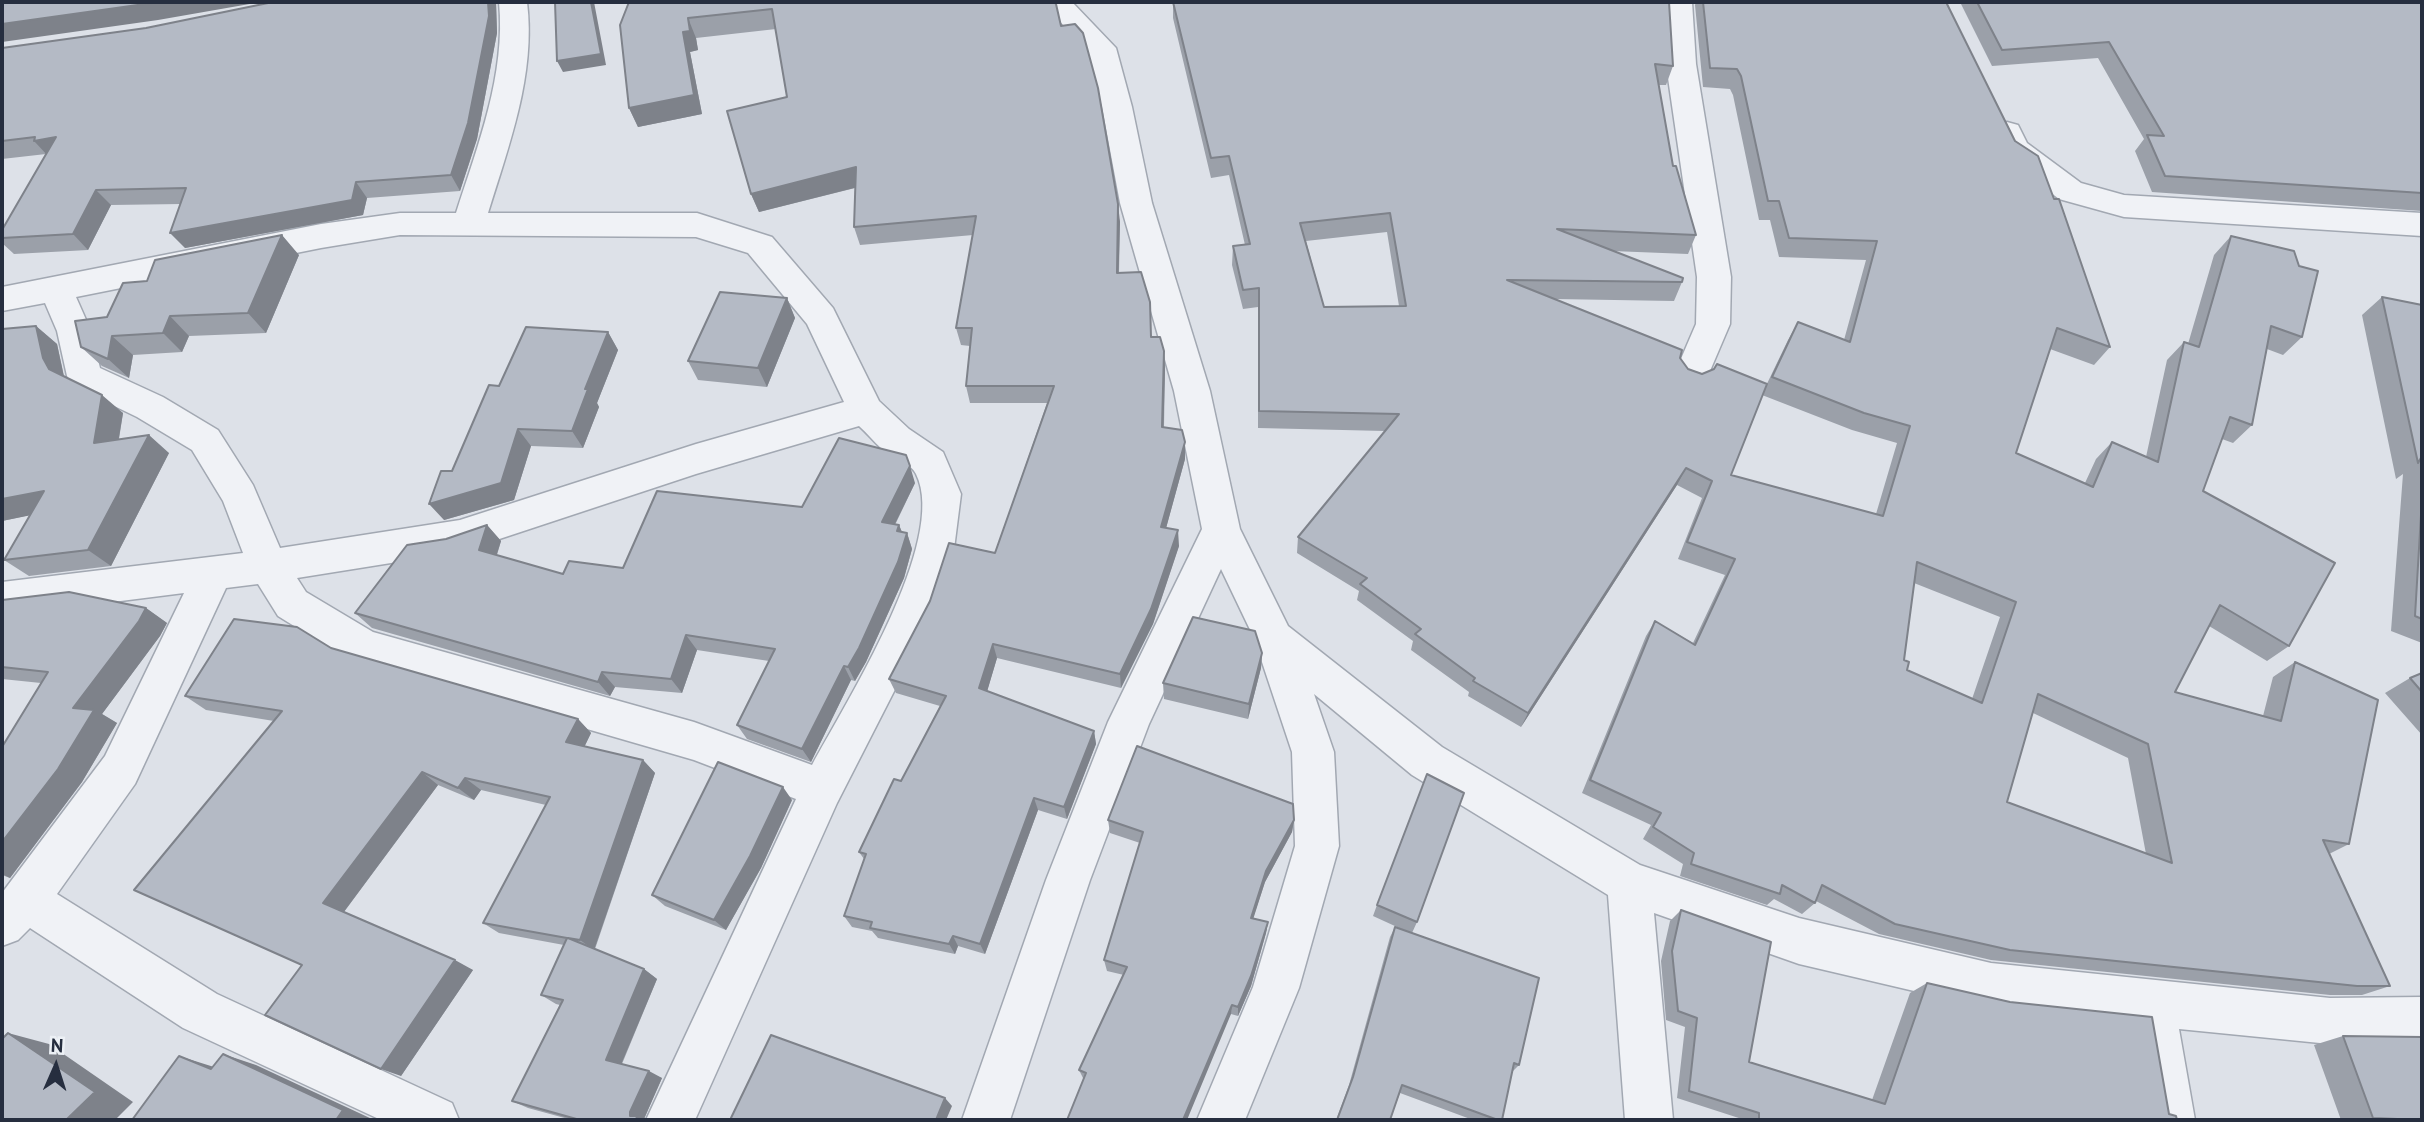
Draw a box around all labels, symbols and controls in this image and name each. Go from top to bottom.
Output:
north arrow [21,1031,91,1101]
text: N [50,1033,64,1057]

